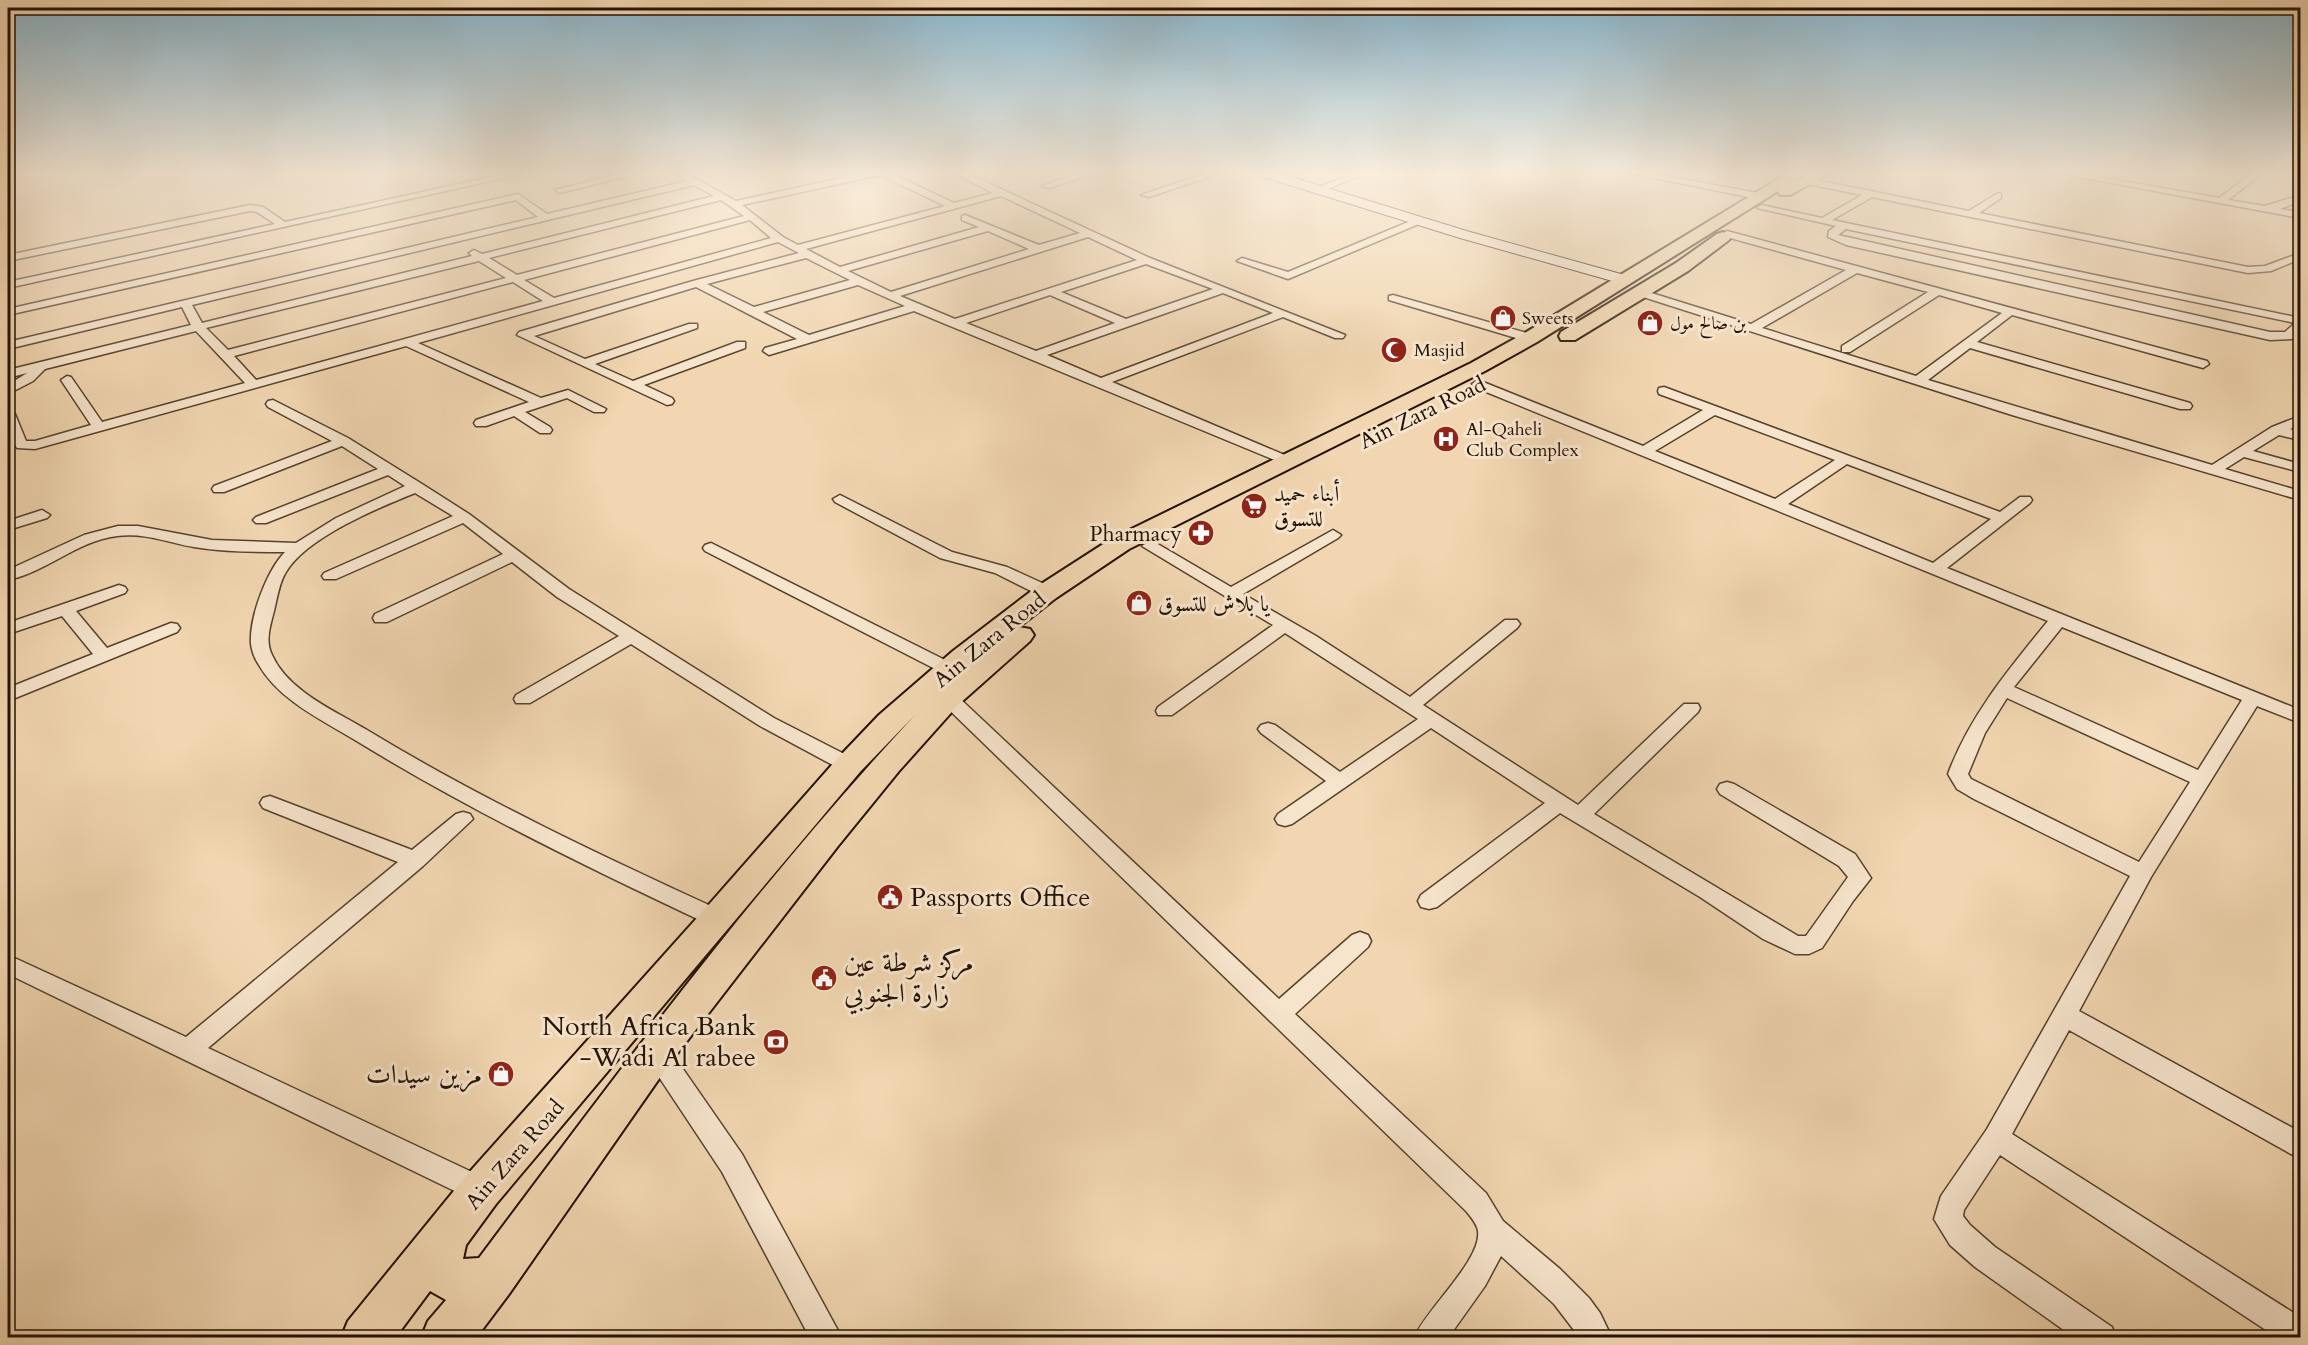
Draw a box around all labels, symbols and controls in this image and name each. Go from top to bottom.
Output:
shop icon: Sweets [1488,303,1518,333]
place label: Sweets [1522,306,1574,331]
shop icon: بن صالح مول [1635,308,1665,338]
place label: بن صالح مول [1670,311,1747,339]
mosque icon: Masjid [1379,335,1409,365]
place label: Masjid [1414,338,1465,363]
street label: Ain Zara Road [1354,369,1491,456]
place label: Al-Qaheli Club Complex [1466,417,1579,463]
hospital icon: Al-Qaheli Club Complex [1431,424,1461,454]
place label: أبناء حميد للتسوق [1274,478,1340,534]
supermarket icon: أبناء حميد للتسوق [1239,491,1269,521]
pharmacy icon: Pharmacy [1186,518,1216,548]
place label: Pharmacy [1090,519,1182,549]
street label: Ain Zara Road [927,585,1053,695]
shop icon: يا بلاش للتسوق [1124,588,1154,618]
place label: يا بلاش للتسوق [1158,589,1271,619]
place label: Passports Office [910,879,1091,916]
public building icon: Passports Office [875,882,905,912]
place label: مركز شرطة عين زارة الجنوبي [844,944,974,1015]
public building icon: مركز شرطة عين زارة الجنوبي [809,963,839,993]
place label: North Africa Bank -Wadi Al rabee [542,1008,757,1076]
bank icon: North Africa Bank -Wadi Al rabee [761,1027,791,1057]
place label: مزين سيدات [366,1056,482,1093]
shop icon: مزين سيدات [486,1059,516,1089]
street label: Ain Zara Road [458,1093,571,1216]

